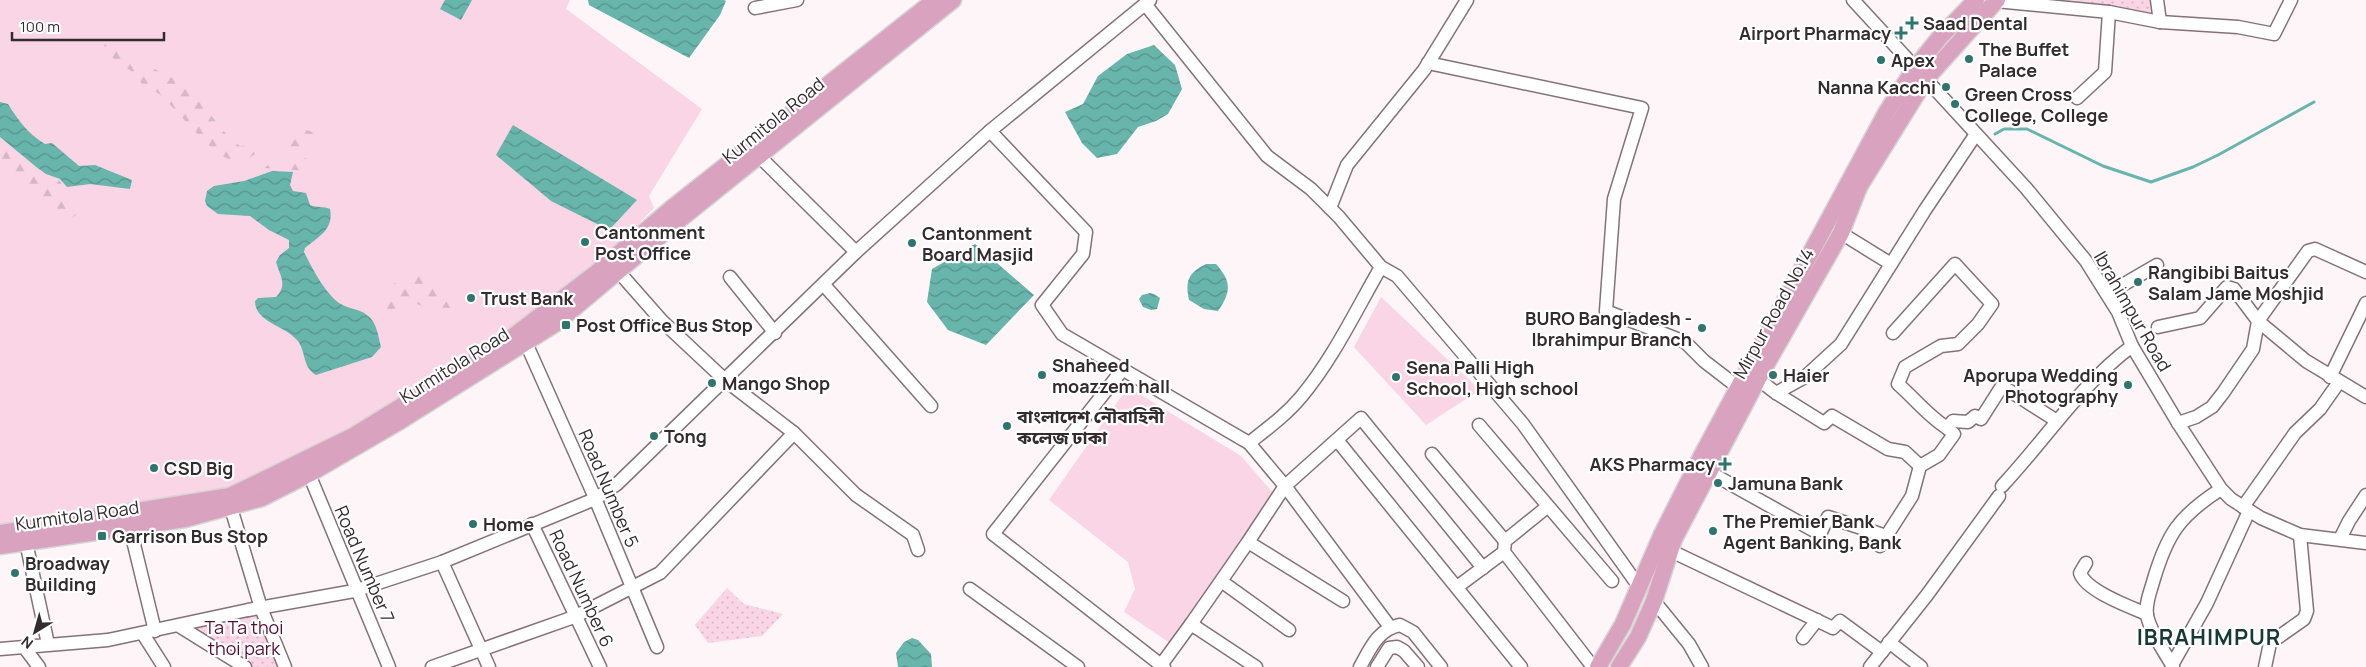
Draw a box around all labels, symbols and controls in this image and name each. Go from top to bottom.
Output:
scale bar [12,10,165,42]
place label: Saad Dental [1923,11,2028,35]
text: 100 m [20,16,60,37]
marker: Saad Dental [1905,16,1919,30]
place label: Airport Pharmacy [1739,21,1891,45]
marker: Airport Pharmacy [1895,27,1907,39]
place label: The Buffet Palace [1979,37,2069,82]
place label: Apex [1891,48,1935,72]
marker: The Buffet Palace [1963,53,1975,65]
marker: Apex [1875,54,1887,66]
street label: Kurmitola Road [717,71,829,169]
place label: Nanna Kacchi [1817,75,1936,99]
marker: Nanna Kacchi [1940,81,1952,93]
place label: Green Cross College, College [1965,82,2108,127]
marker: Green Cross College, College [1949,98,1961,110]
place label: Cantonment Post Office [595,220,705,265]
place label: Cantonment Board Masjid [922,221,1033,266]
marker: Cantonment Post Office [579,236,591,248]
marker: Cantonment Board Masjid [906,237,918,249]
street label: Mirpur Road No.14 [1727,243,1819,383]
street label: Ibrahimpur Road [2089,246,2177,376]
place label: Rangibibi Baitus Salam Jame Moshjid [2148,260,2324,305]
marker: Rangibibi Baitus Salam Jame Moshjid [2132,276,2144,288]
place label: Trust Bank [481,286,575,310]
marker: Trust Bank [465,292,477,304]
place label: BURO Bangladesh - Ibrahimpur Branch [1525,306,1692,351]
place label: Post Office Bus Stop [576,313,753,337]
marker: Post Office Bus Stop [560,319,572,331]
street label: Kurmitola Road [395,322,513,408]
marker: BURO Bangladesh - Ibrahimpur Branch [1696,322,1708,334]
place label: Shaheed moazzem hall [1052,353,1170,398]
place label: Sena Palli High School, High school [1406,355,1578,400]
place label: Haier [1783,363,1829,387]
place label: Aporupa Wedding Photography [1963,363,2118,408]
marker: Shaheed moazzem hall [1036,369,1048,381]
marker: Haier [1767,369,1779,381]
place label: Mango Shop [722,371,830,395]
marker: Sena Palli High School, High school [1390,371,1402,383]
marker: Mango Shop [706,377,718,389]
marker: Aporupa Wedding Photography [2122,379,2134,391]
place label: বাংলাদেশ নৌবাহিনী কলেজ ঢাকা [1016,404,1165,449]
marker: বাংলাদেশ নৌবাহিনী কলেজ ঢাকা [1001,420,1013,432]
place label: Tong [664,424,707,448]
street label: Road Number 5 [573,425,645,551]
marker: Tong [648,430,660,442]
place label: AKS Pharmacy [1589,452,1715,476]
place label: CSD Big [164,456,233,480]
marker: AKS Pharmacy [1719,458,1731,470]
marker: CSD Big [148,462,160,474]
place label: Jamuna Bank [1728,471,1844,495]
marker: Jamuna Bank [1712,477,1724,489]
street label: Kurmitola Road [14,494,140,536]
street label: Road Number 7 [330,502,400,626]
place label: The Premier Bank Agent Banking, Bank [1723,509,1902,554]
place label: Home [483,512,534,536]
marker: Home [467,518,479,530]
place label: Garrison Bus Stop [112,524,268,548]
street label: Road Number 6 [544,525,620,651]
marker: The Premier Bank Agent Banking, Bank [1707,525,1719,537]
marker: Garrison Bus Stop [96,530,108,542]
place label: Broadway Building [25,551,110,596]
marker: Broadway Building [9,567,21,579]
north arrow [10,607,60,657]
park label: Ta Ta thoi thoi park [205,615,283,660]
district label: IBRAHIMPUR [2137,622,2281,652]
text: N [17,632,37,653]

